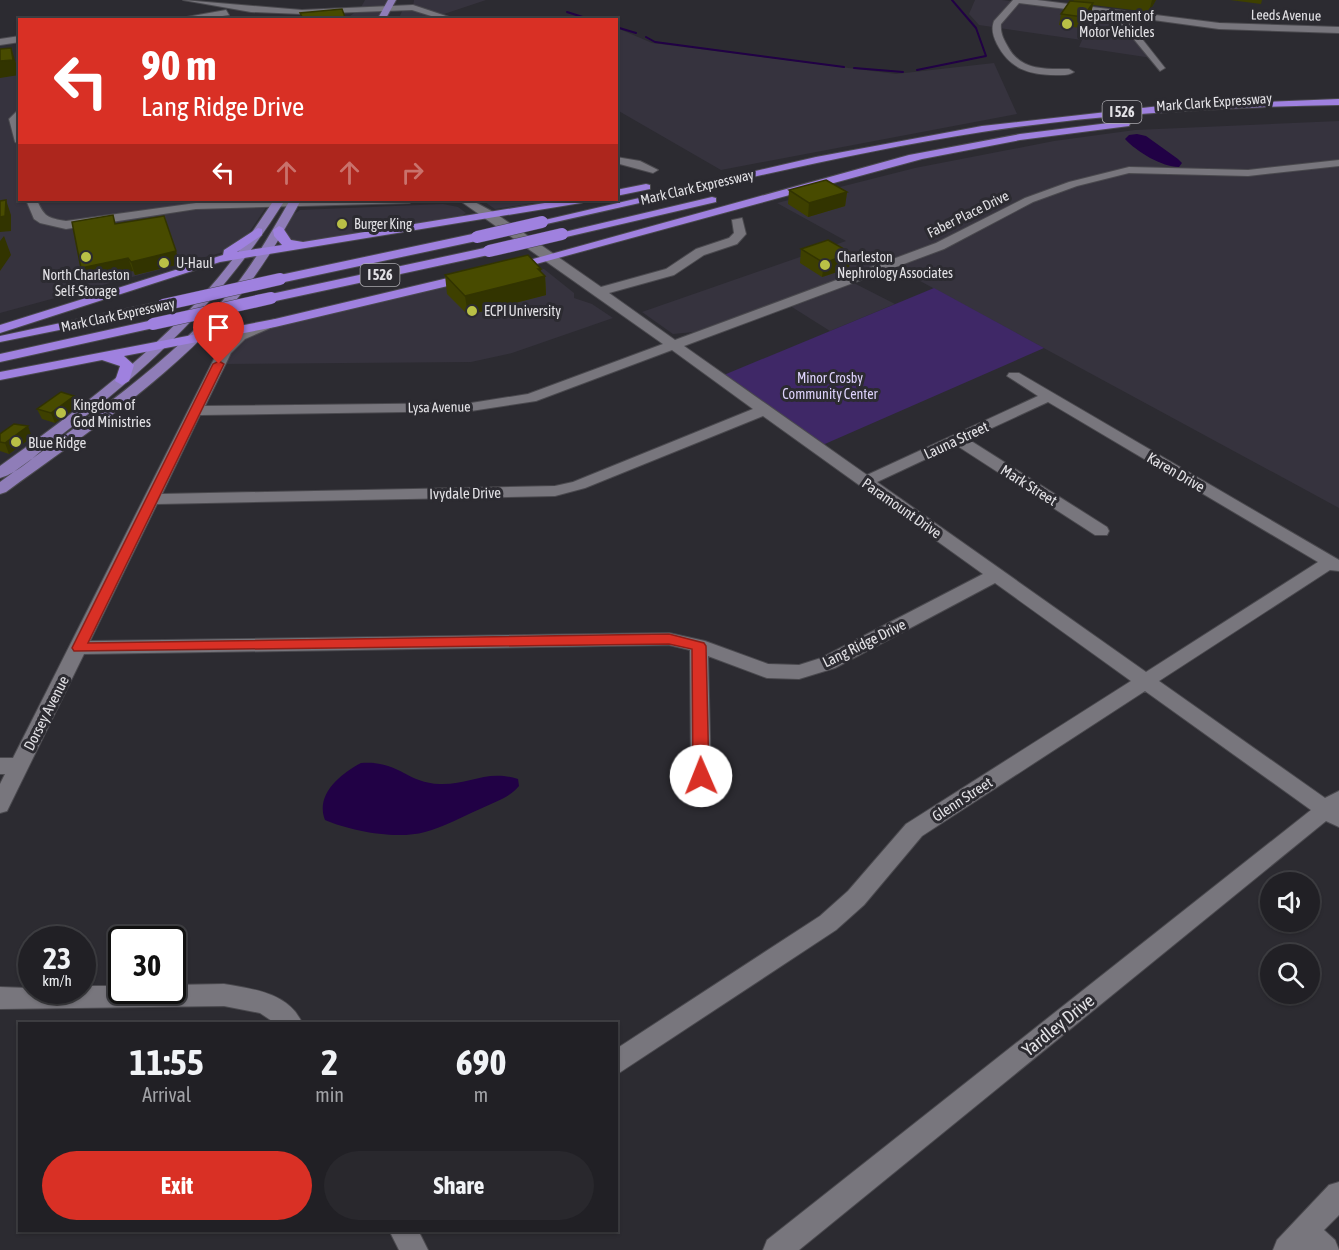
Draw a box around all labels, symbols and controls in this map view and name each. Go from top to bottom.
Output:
street label: Leeds Avenue [1251,6,1321,24]
place label: Department of Motor Vehicles [1079,8,1154,40]
marker: Department of Motor Vehicles [1060,17,1074,31]
text: 90 m [141,41,216,89]
icon: left [42,42,120,120]
street label: Mark Clark Expressway [1156,90,1273,114]
text: Lang Ridge Drive [141,91,304,122]
road number: I 526 [1102,101,1142,123]
icon: left [207,156,240,189]
icon: ahead [270,156,303,189]
icon: ahead [333,156,366,189]
icon: right [396,156,429,189]
street label: Mark Clark Expressway [639,166,756,208]
street label: Faber Place Drive [925,187,1011,241]
place label: Burger King [354,216,412,232]
marker: Burger King [335,217,349,231]
place label: Charleston Nephrology Associates [837,249,953,281]
marker: North Charleston Self-Storage [79,250,93,264]
place label: U-Haul [176,255,213,271]
marker: U-Haul [157,256,171,270]
marker: Charleston Nephrology Associates [818,258,832,272]
road number: I 526 [360,264,400,286]
place label: North Charleston Self-Storage [42,267,130,299]
street label: Mark Clark Expressway [60,295,177,335]
pin [193,302,244,364]
place label: ECPI University [484,303,561,319]
marker: ECPI University [465,304,479,318]
icon: arrive [202,311,235,344]
park label: Minor Crosby Community Center [782,370,879,402]
place label: Kingdom of God Ministries [73,396,151,430]
street label: Lysa Avenue [407,398,471,416]
marker: Kingdom of God Ministries [54,406,68,420]
street label: Launa Street [921,418,991,462]
place label: Blue Ridge [28,434,86,451]
marker: Blue Ridge [9,435,23,449]
street label: Karen Drive [1144,449,1208,495]
street label: Mark Street [998,461,1060,509]
street label: Paramount Drive [859,474,945,542]
street label: Ivydale Drive [429,484,501,502]
street label: Lang Ridge Drive [819,615,909,671]
street label: Dorsey Avenue [20,673,72,753]
position arrow [669,744,733,808]
street label: Glenn Street [929,773,995,825]
map controls [1260,872,1320,1004]
button: sound [1260,872,1320,932]
speed limit sign: 30 [108,926,186,1004]
text: 23 [43,941,71,975]
button: search [1260,944,1320,1004]
text: km/h [42,972,72,989]
street label: Yardley Drive [1018,990,1098,1060]
text: 11:55 [130,1041,204,1083]
text: 2 [321,1041,338,1083]
text: 690 [456,1041,506,1083]
text: Arrival [142,1083,191,1106]
text: min [315,1083,344,1106]
text: m [474,1083,488,1106]
button: Exit [42,1151,312,1220]
button: Share [324,1151,594,1220]

